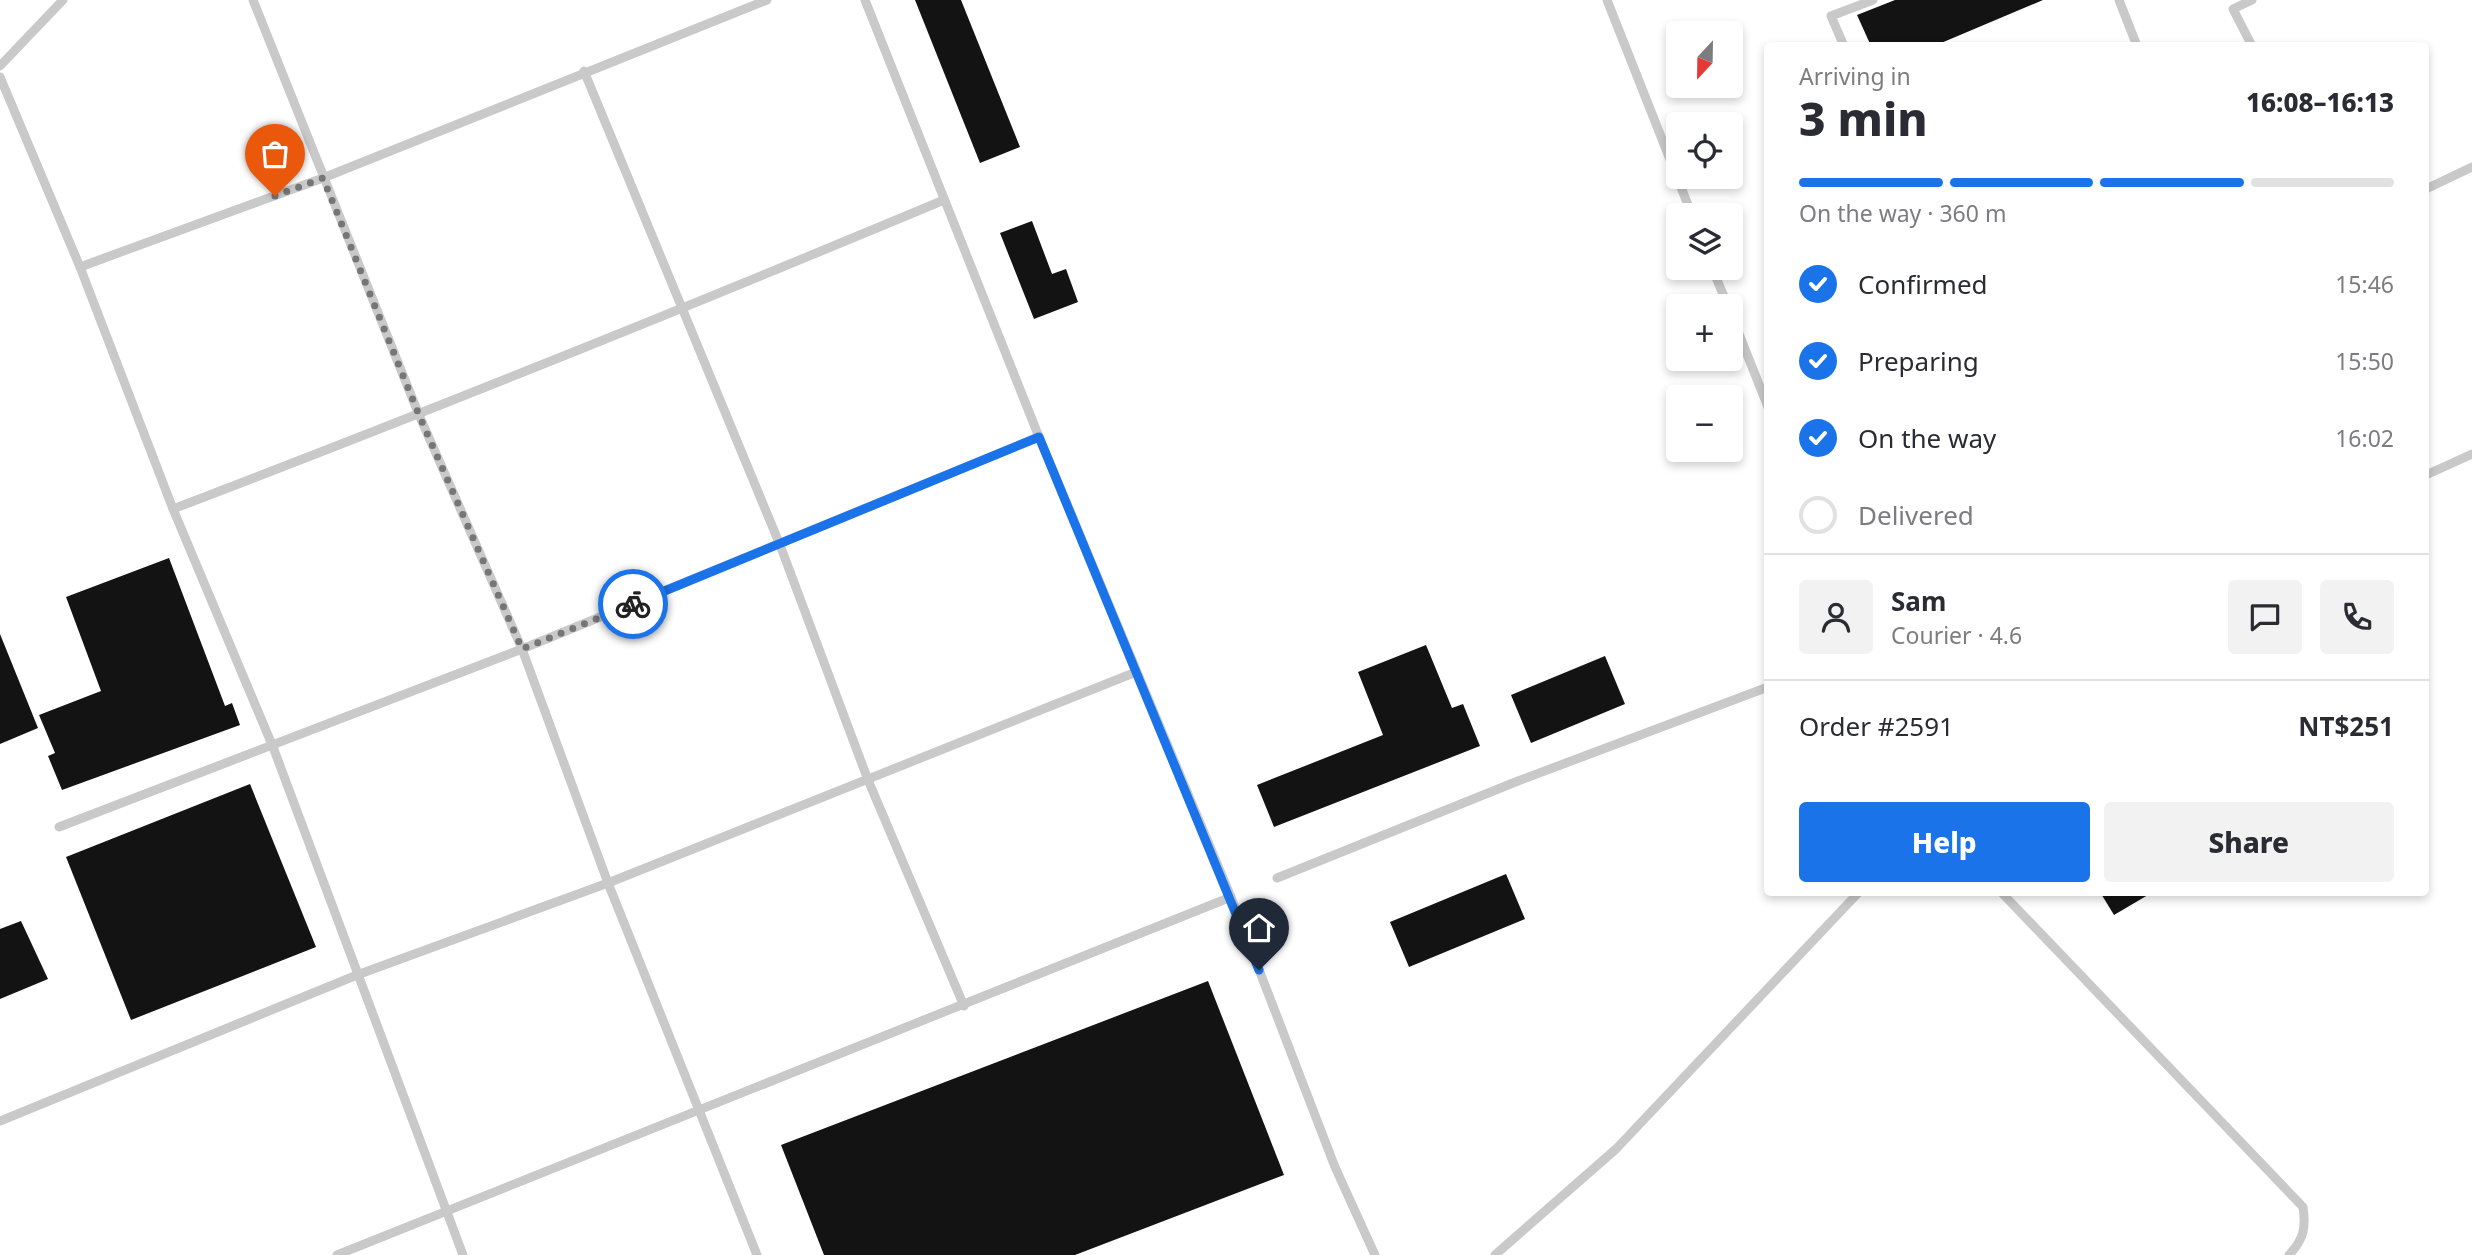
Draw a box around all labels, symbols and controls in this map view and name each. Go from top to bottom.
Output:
north arrow [1666,21,1743,98]
map controls [1666,21,1743,462]
text: Arriving in [1799,60,1911,92]
text: 16:08–16:13 [2246,84,2394,120]
text: 3 min [1799,87,1928,149]
button: locate [1666,112,1743,189]
pin [245,124,305,196]
icon: bag [256,135,294,173]
text: On the way · 360 m [1799,197,2006,229]
button: layers [1666,203,1743,280]
icon: check [1799,265,1837,303]
text: Confirmed [1858,266,1988,302]
text: 15:46 [2335,268,2394,300]
button: + [1666,294,1743,371]
icon: check [1799,342,1837,380]
text: Preparing [1858,343,1979,379]
text: 15:50 [2335,345,2394,377]
button: − [1666,385,1743,462]
icon: check [1799,419,1837,457]
text: On the way [1858,420,1996,456]
text: 16:02 [2335,422,2394,454]
text: Delivered [1858,497,1974,533]
courier [598,569,668,639]
button: person [1799,580,1873,654]
button: chat [2228,580,2302,654]
button: phone [2320,580,2394,654]
text: Sam [1891,583,1946,619]
icon: bike [614,585,652,623]
text: Courier · 4.6 [1891,619,2022,651]
text: Order #2591 [1799,708,1954,744]
text: NT$251 [2298,708,2394,744]
button: Help [1799,802,2090,882]
button: Share [2104,802,2394,882]
pin [1229,898,1289,970]
icon: home [1240,909,1278,947]

